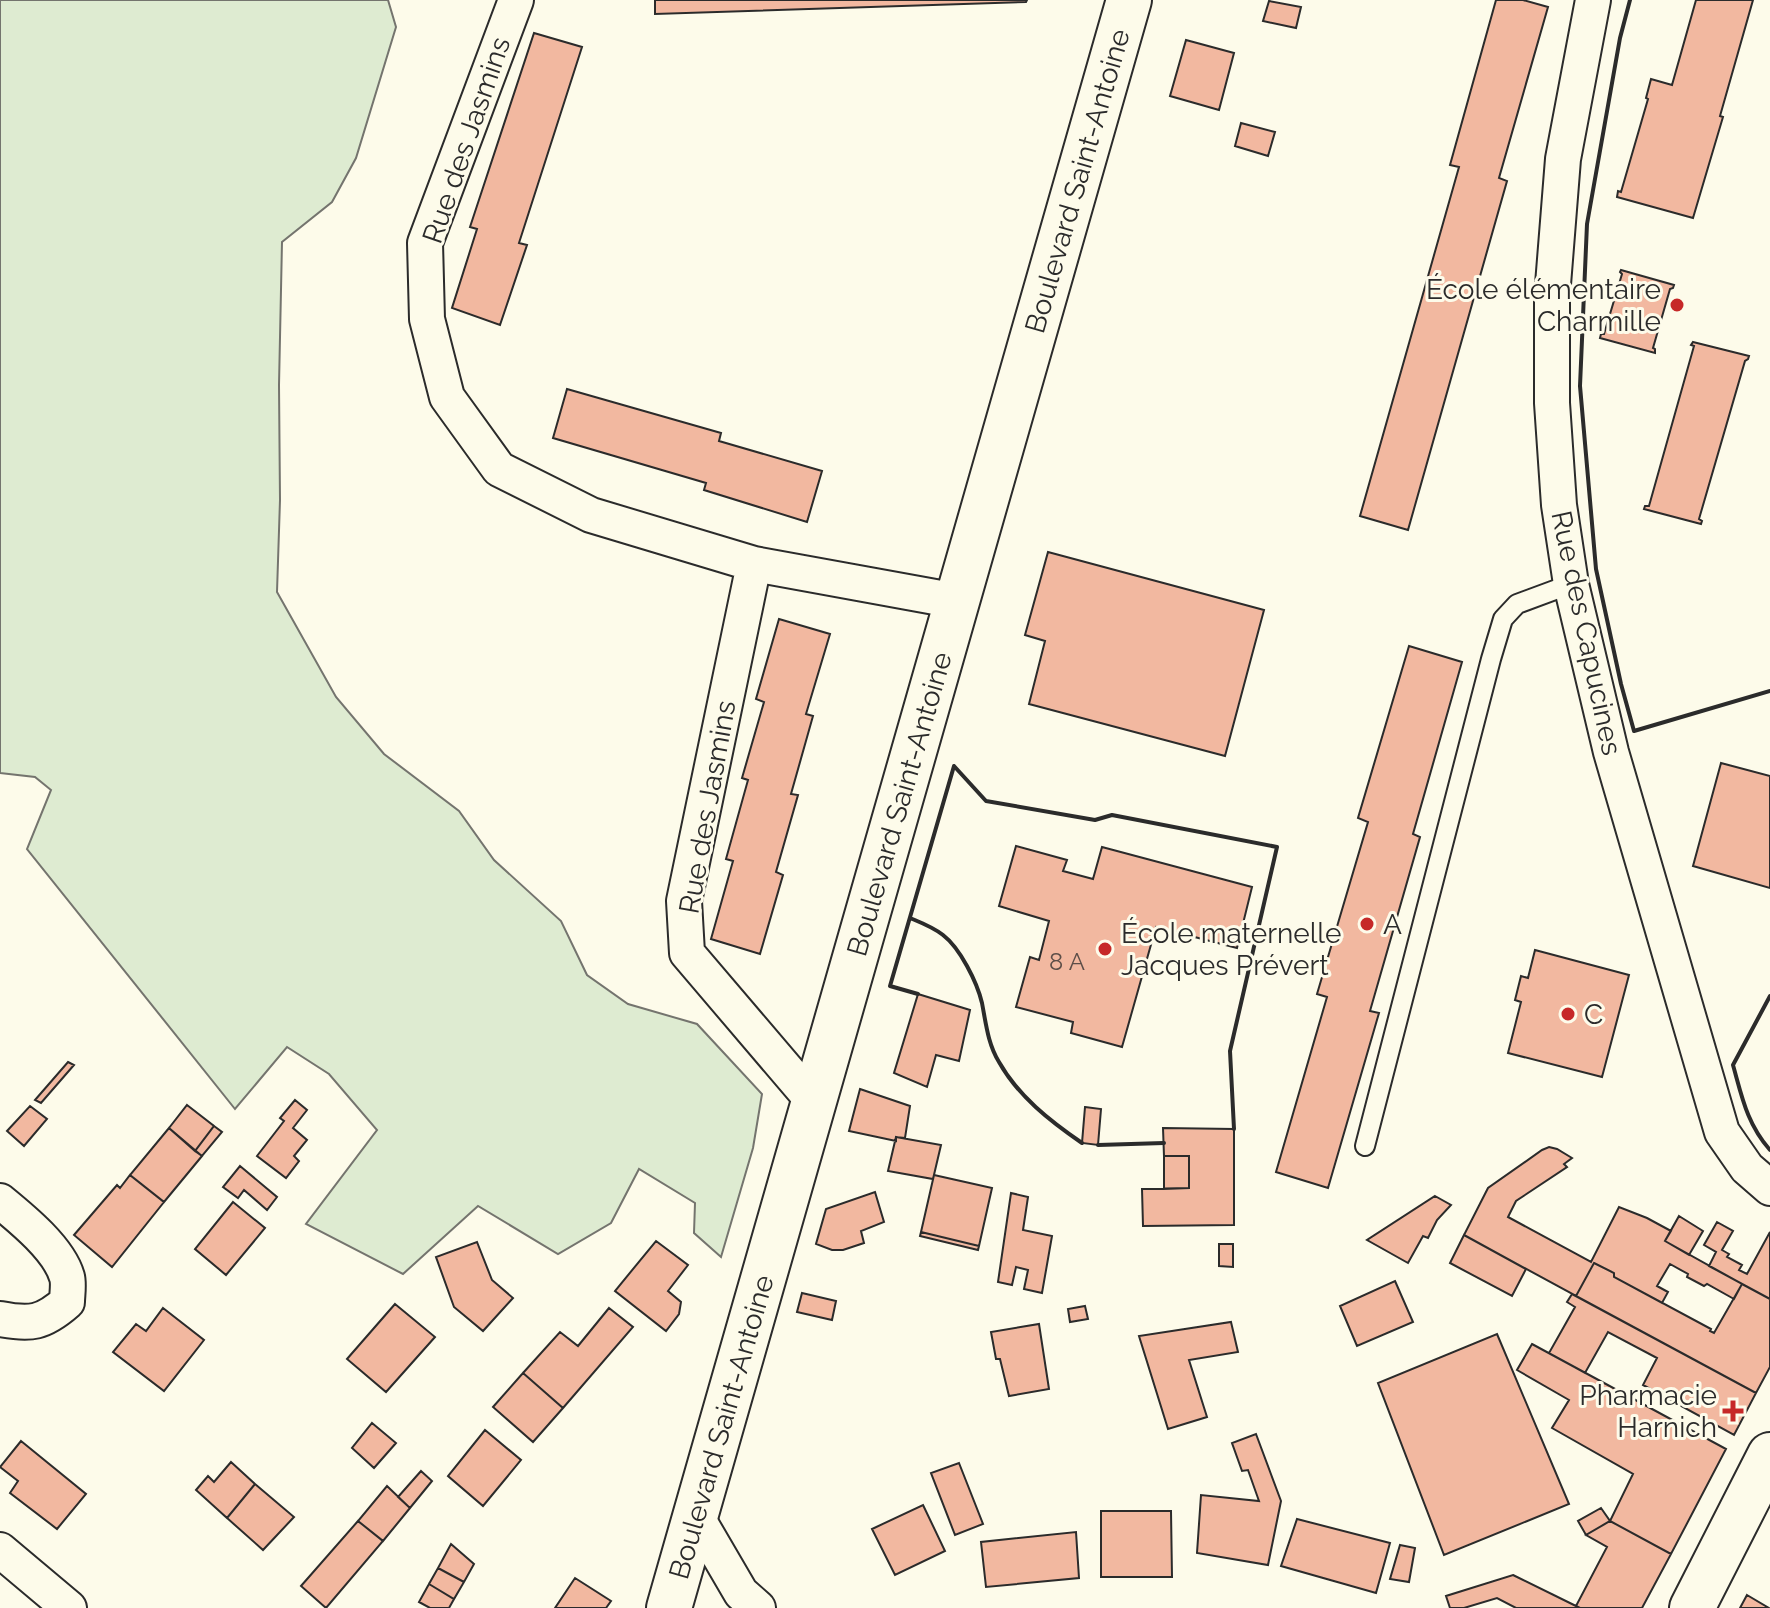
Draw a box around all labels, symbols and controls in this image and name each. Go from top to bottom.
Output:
street label: Boulevard Saint-Antoine [1018,25,1137,337]
street label: Rue des Jasmins [416,33,517,248]
place label: École élémentaire Charmille [1426,273,1661,338]
marker: École élémentaire Charmille [1668,296,1686,314]
street label: Rue des Capucines [1544,508,1629,758]
street label: Boulevard Saint-Antoine [840,648,959,960]
street label: Rue des Jasmins [673,698,742,916]
place label: A [1383,908,1402,941]
marker: A [1358,915,1376,933]
place label: École maternelle Jacques Prévert [1121,917,1341,982]
marker: École maternelle Jacques Prévert [1096,940,1114,958]
house number: 8 A [1049,947,1085,976]
place label: C [1584,998,1603,1031]
marker: C [1559,1005,1577,1023]
street label: Boulevard Saint-Antoine [662,1271,781,1583]
place label: Pharmacie Harnich [1579,1379,1717,1444]
marker: Pharmacie Harnich [1724,1402,1742,1420]

